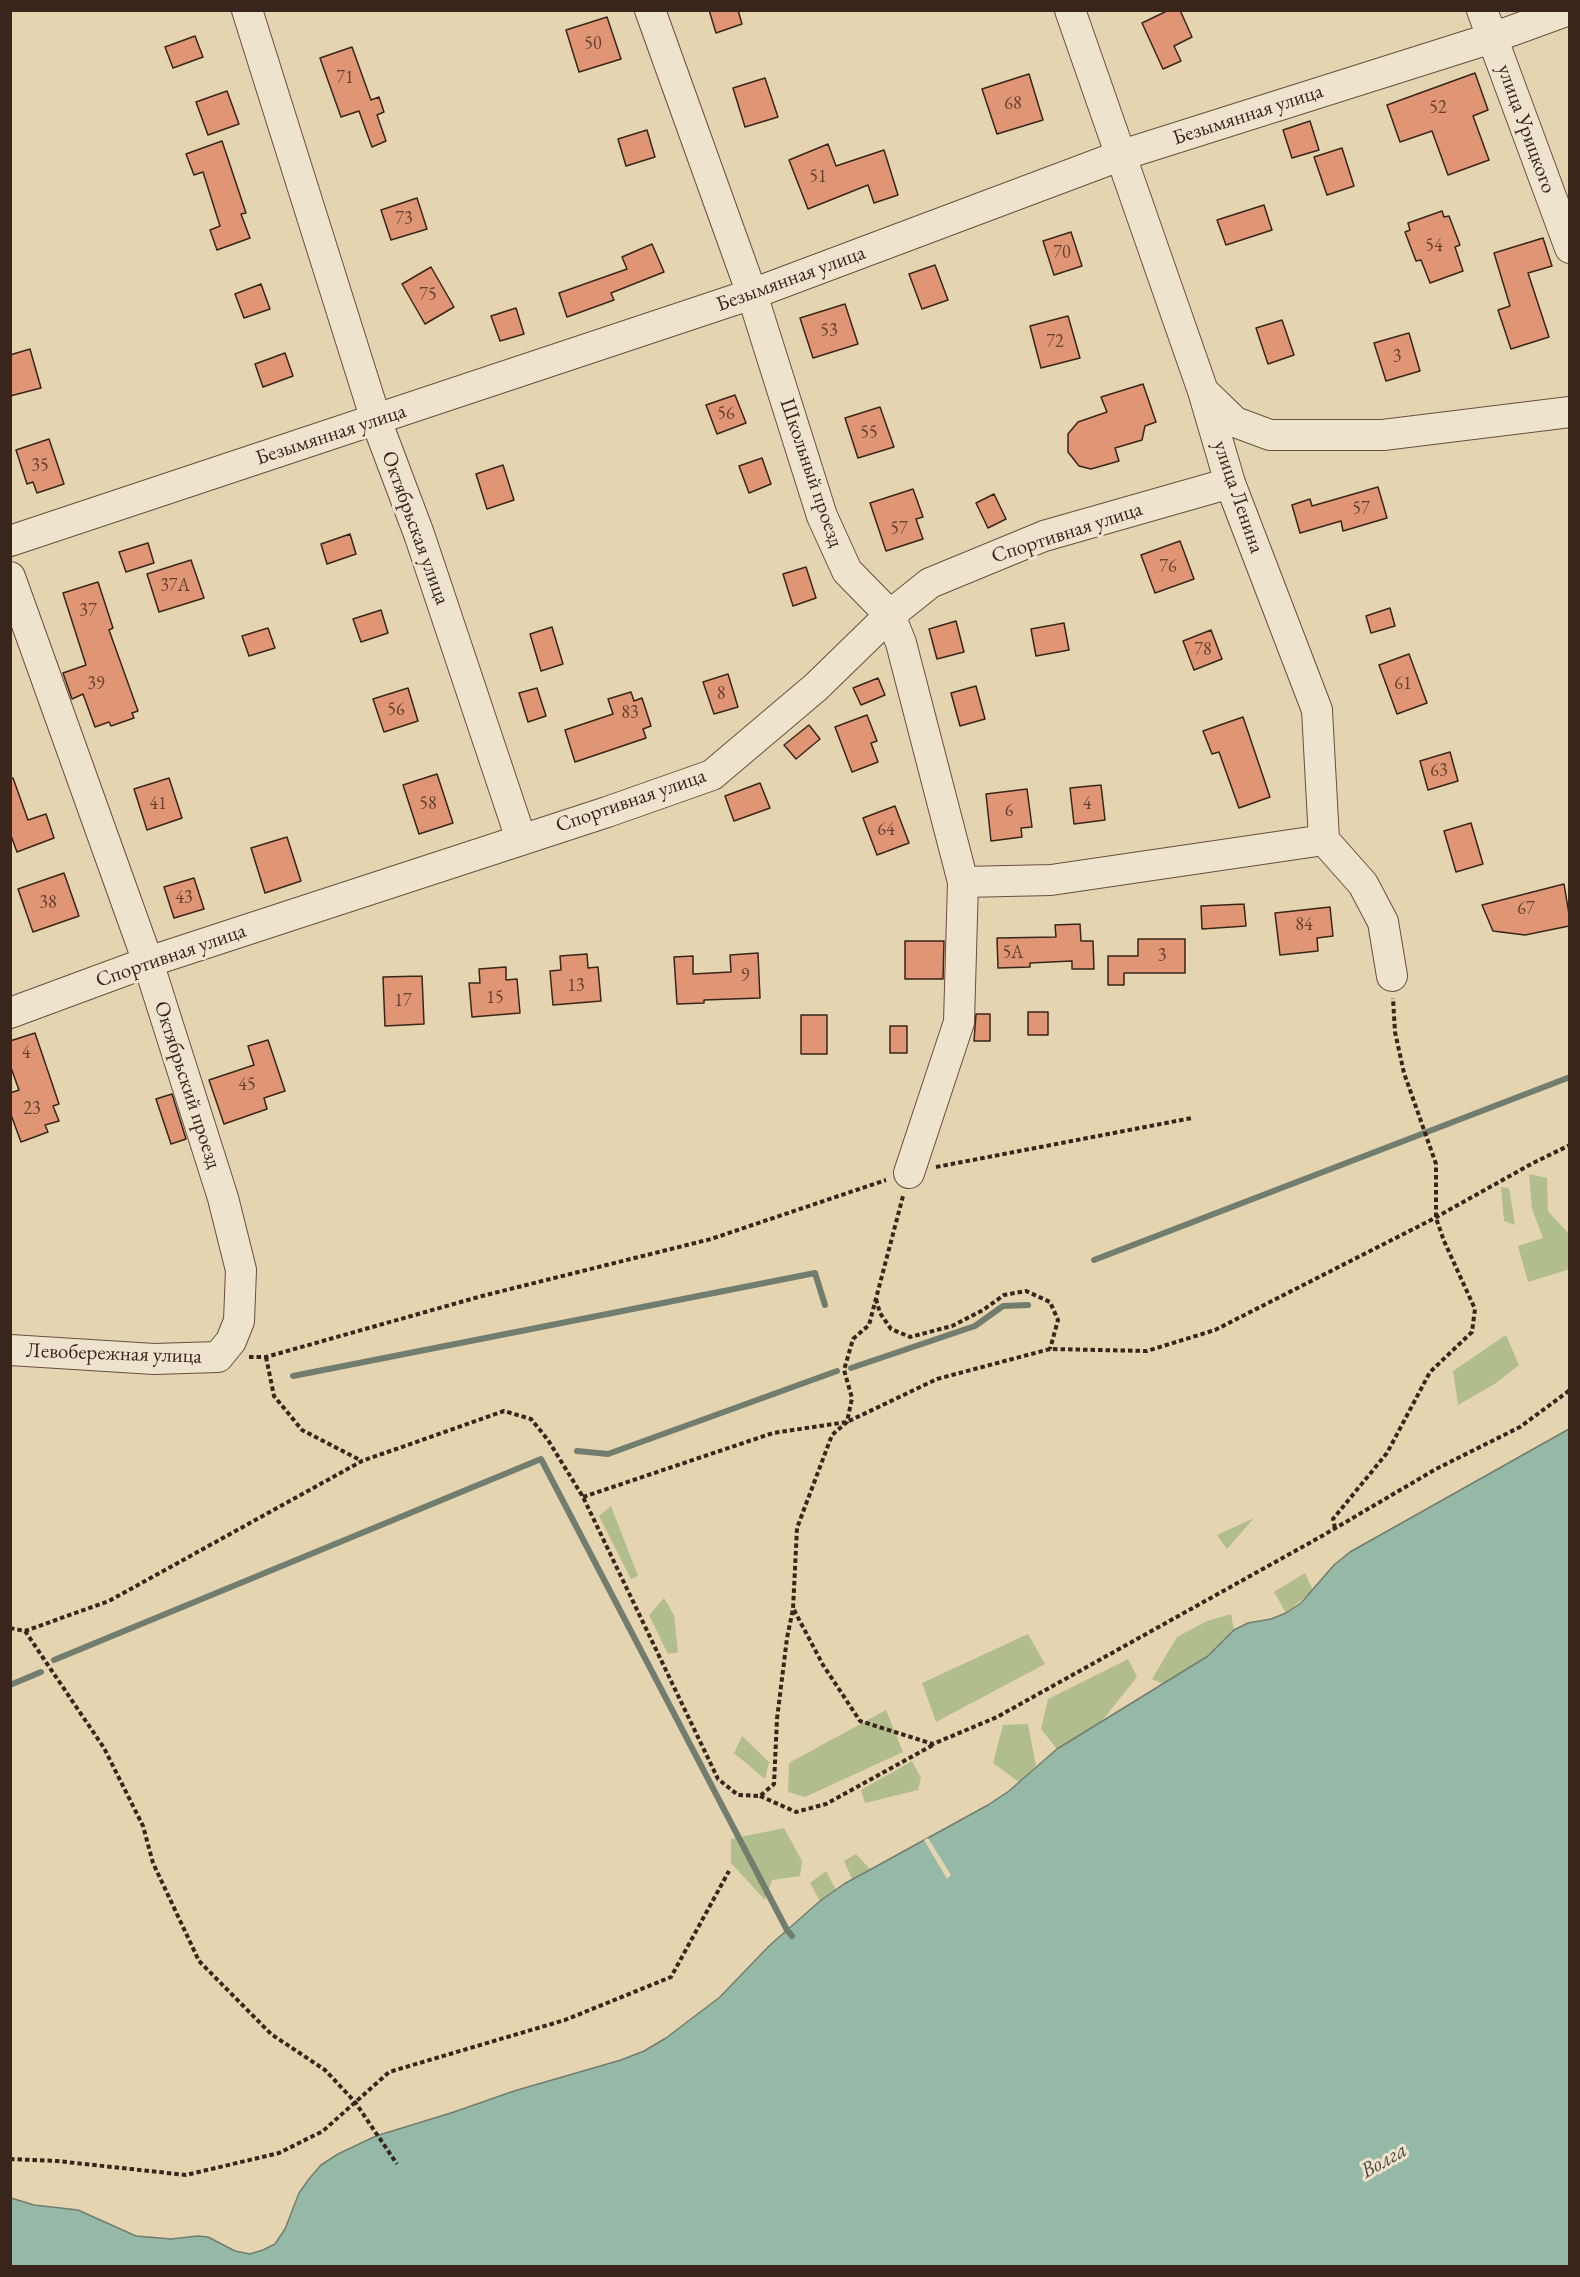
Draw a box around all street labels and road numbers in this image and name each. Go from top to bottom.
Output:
street label: улица Урицкого [1491,61,1561,197]
street label: Безымянная улица [1170,79,1326,151]
street label: Безымянная улица [713,240,869,318]
street label: Школьный проезд [774,395,848,551]
street label: Безымянная улица [253,399,409,471]
street label: улица Ленина [1207,437,1269,557]
street label: Октябрьская улица [375,448,455,608]
street label: Спортивная улица [988,497,1146,569]
street label: Спортивная улица [553,763,709,839]
street label: Спортивная улица [93,918,249,994]
street label: Октябрьский проезд [148,998,226,1172]
street label: Левобережная улица [26,1338,202,1370]

